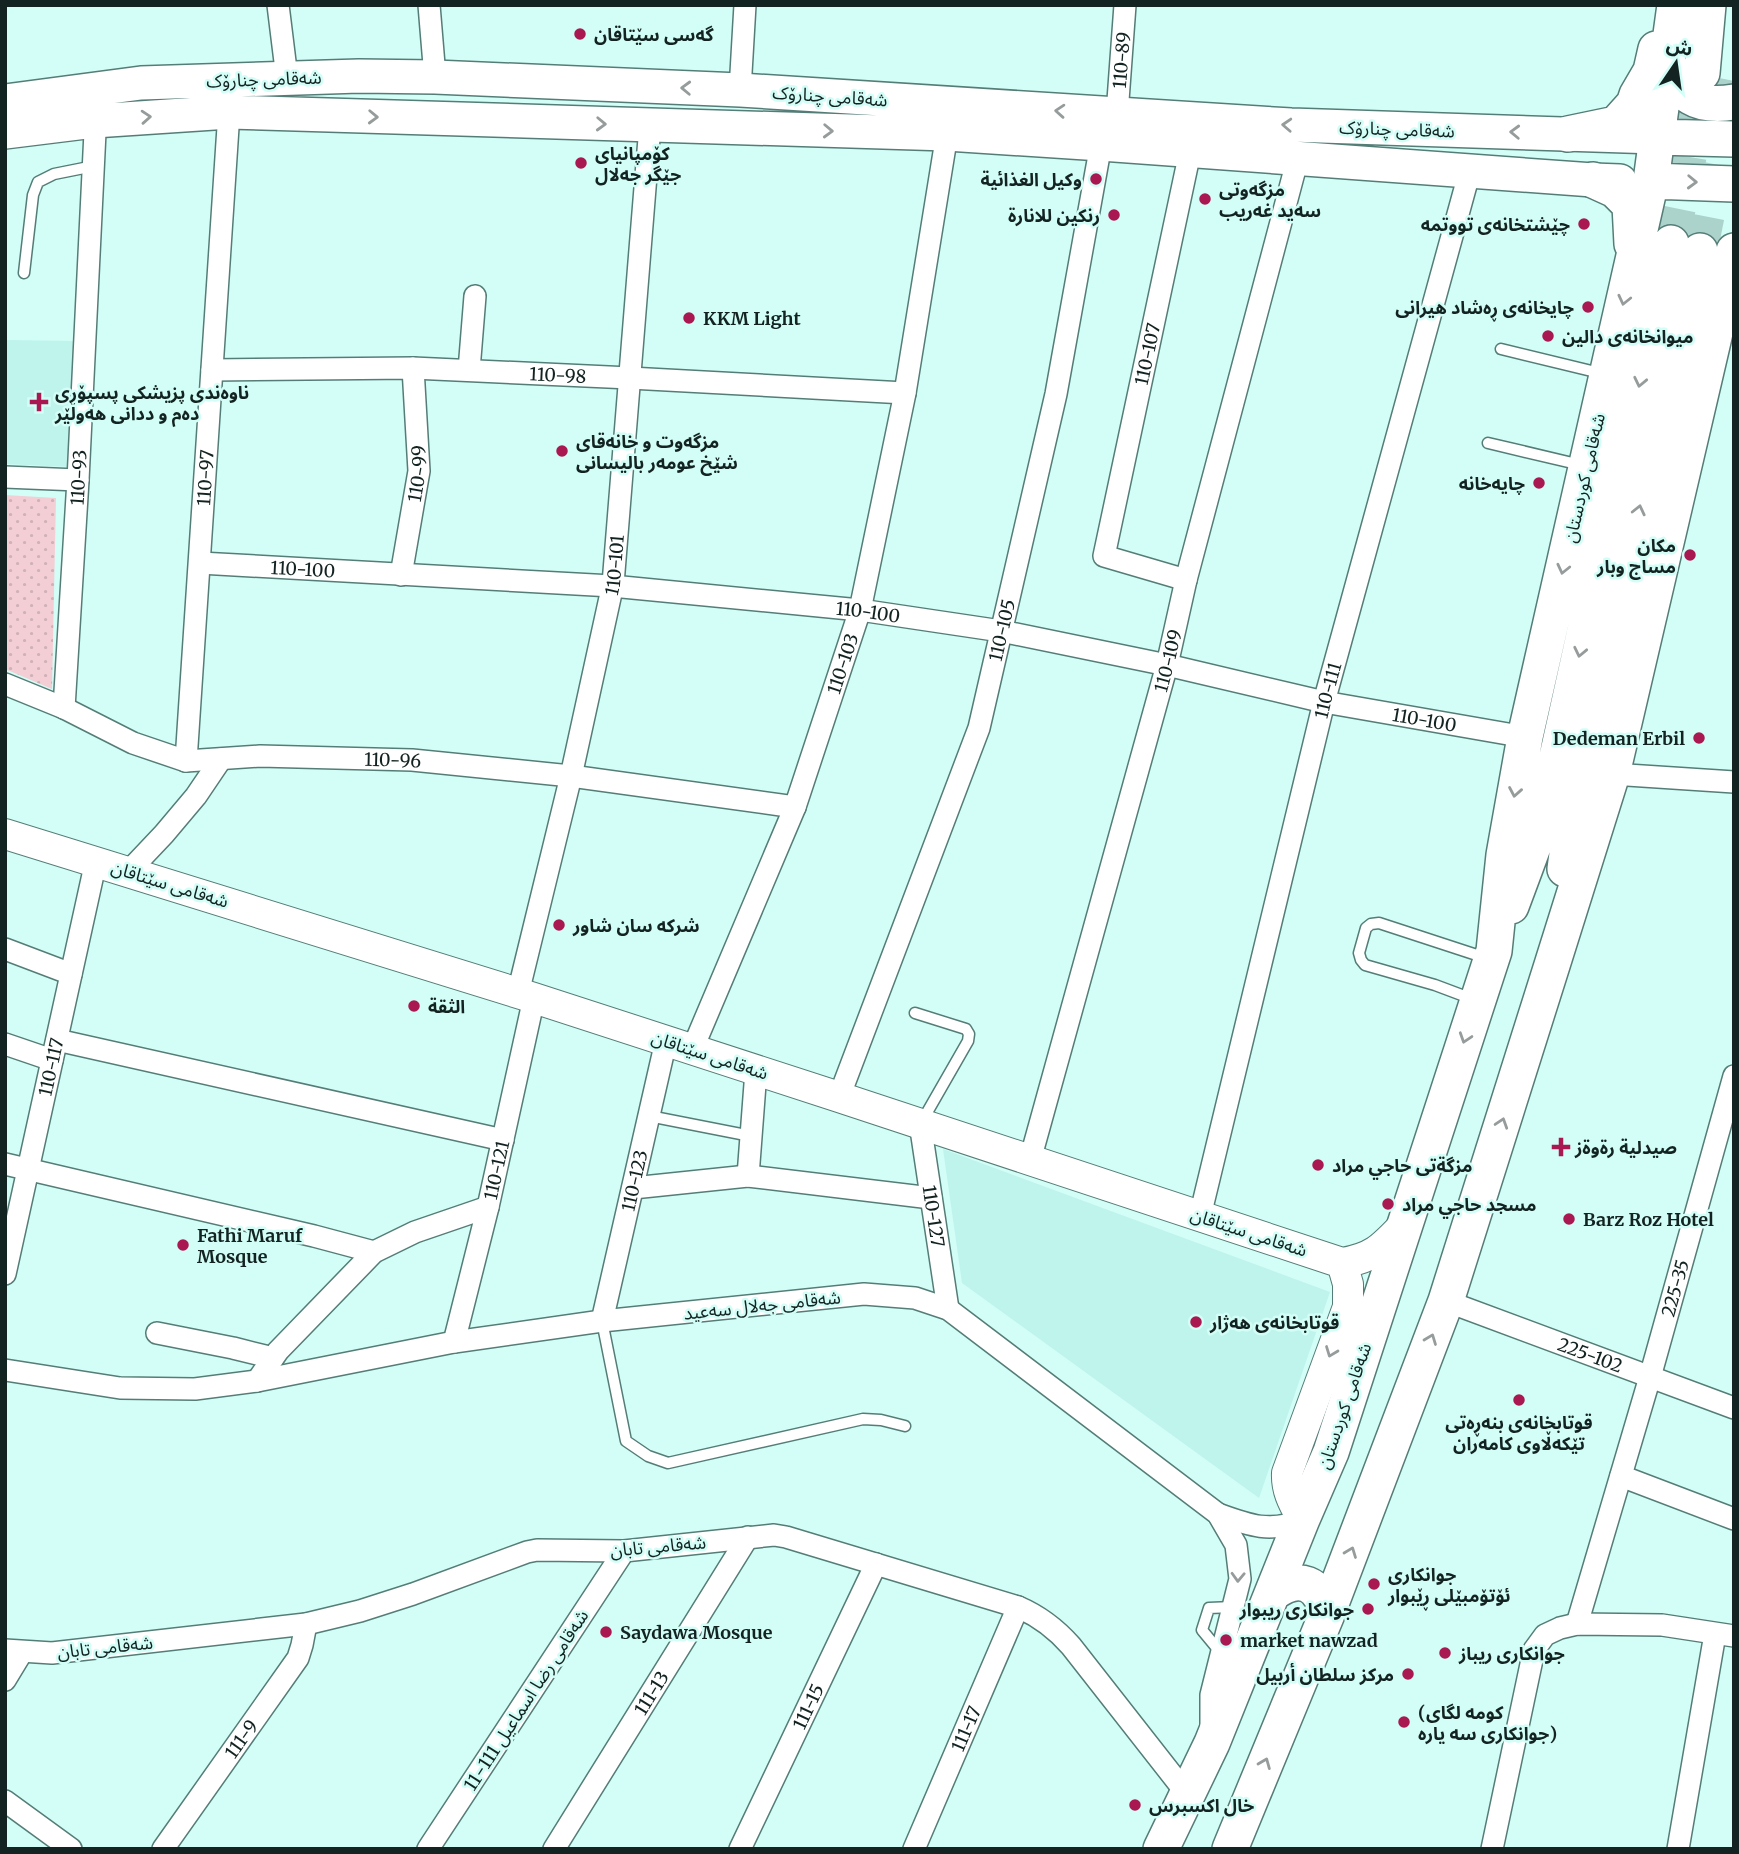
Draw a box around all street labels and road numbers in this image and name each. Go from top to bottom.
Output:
street label: 110-89 [1107,31,1134,89]
street label: شەقامی چنارۆک [206,65,322,93]
street label: شەقامی چنارۆک [772,80,888,112]
street label: شەقامی چنارۆک [1339,115,1455,143]
street label: 110-107 [1129,321,1165,387]
street label: 110-98 [529,362,587,387]
street label: شەقامی کوردستان [1558,411,1610,545]
street label: 110-99 [402,444,431,504]
street label: 110-93 [65,449,91,506]
street label: 110-97 [191,449,218,506]
street label: 110-101 [599,534,628,597]
street label: 110-100 [270,555,336,582]
street label: 110-100 [835,596,902,627]
street label: 110-105 [983,597,1020,664]
street label: 110-109 [1149,627,1186,695]
street label: 110-103 [822,630,863,697]
street label: 110-111 [1309,659,1346,721]
street label: 110-100 [1391,703,1458,736]
street label: 110-96 [364,747,423,772]
street label: شەقامی سێتاقان [109,855,231,913]
street label: شەقامی سێتاقان [649,1025,771,1085]
street label: 110-117 [33,1036,68,1098]
street label: 110-121 [478,1138,514,1202]
street label: 110-123 [616,1148,652,1214]
street label: 110-127 [918,1183,950,1248]
street label: شەقامی سێتاقان [1188,1202,1310,1262]
street label: 225-35 [1656,1257,1694,1319]
street label: شەقامی جەلال سەعید [682,1285,842,1325]
street label: 225-102 [1555,1332,1626,1377]
street label: شەقامی کوردستان [1312,1340,1376,1472]
street label: شەقامی تابان [609,1530,707,1562]
street label: شەقامی رضا اسماعيل 111-11 [459,1605,593,1795]
street label: شەقامی تابان [56,1631,154,1663]
street label: 111-13 [629,1666,673,1719]
street label: 111-15 [787,1680,829,1733]
street label: 111-17 [946,1702,986,1755]
street label: 111-9 [219,1715,262,1763]

